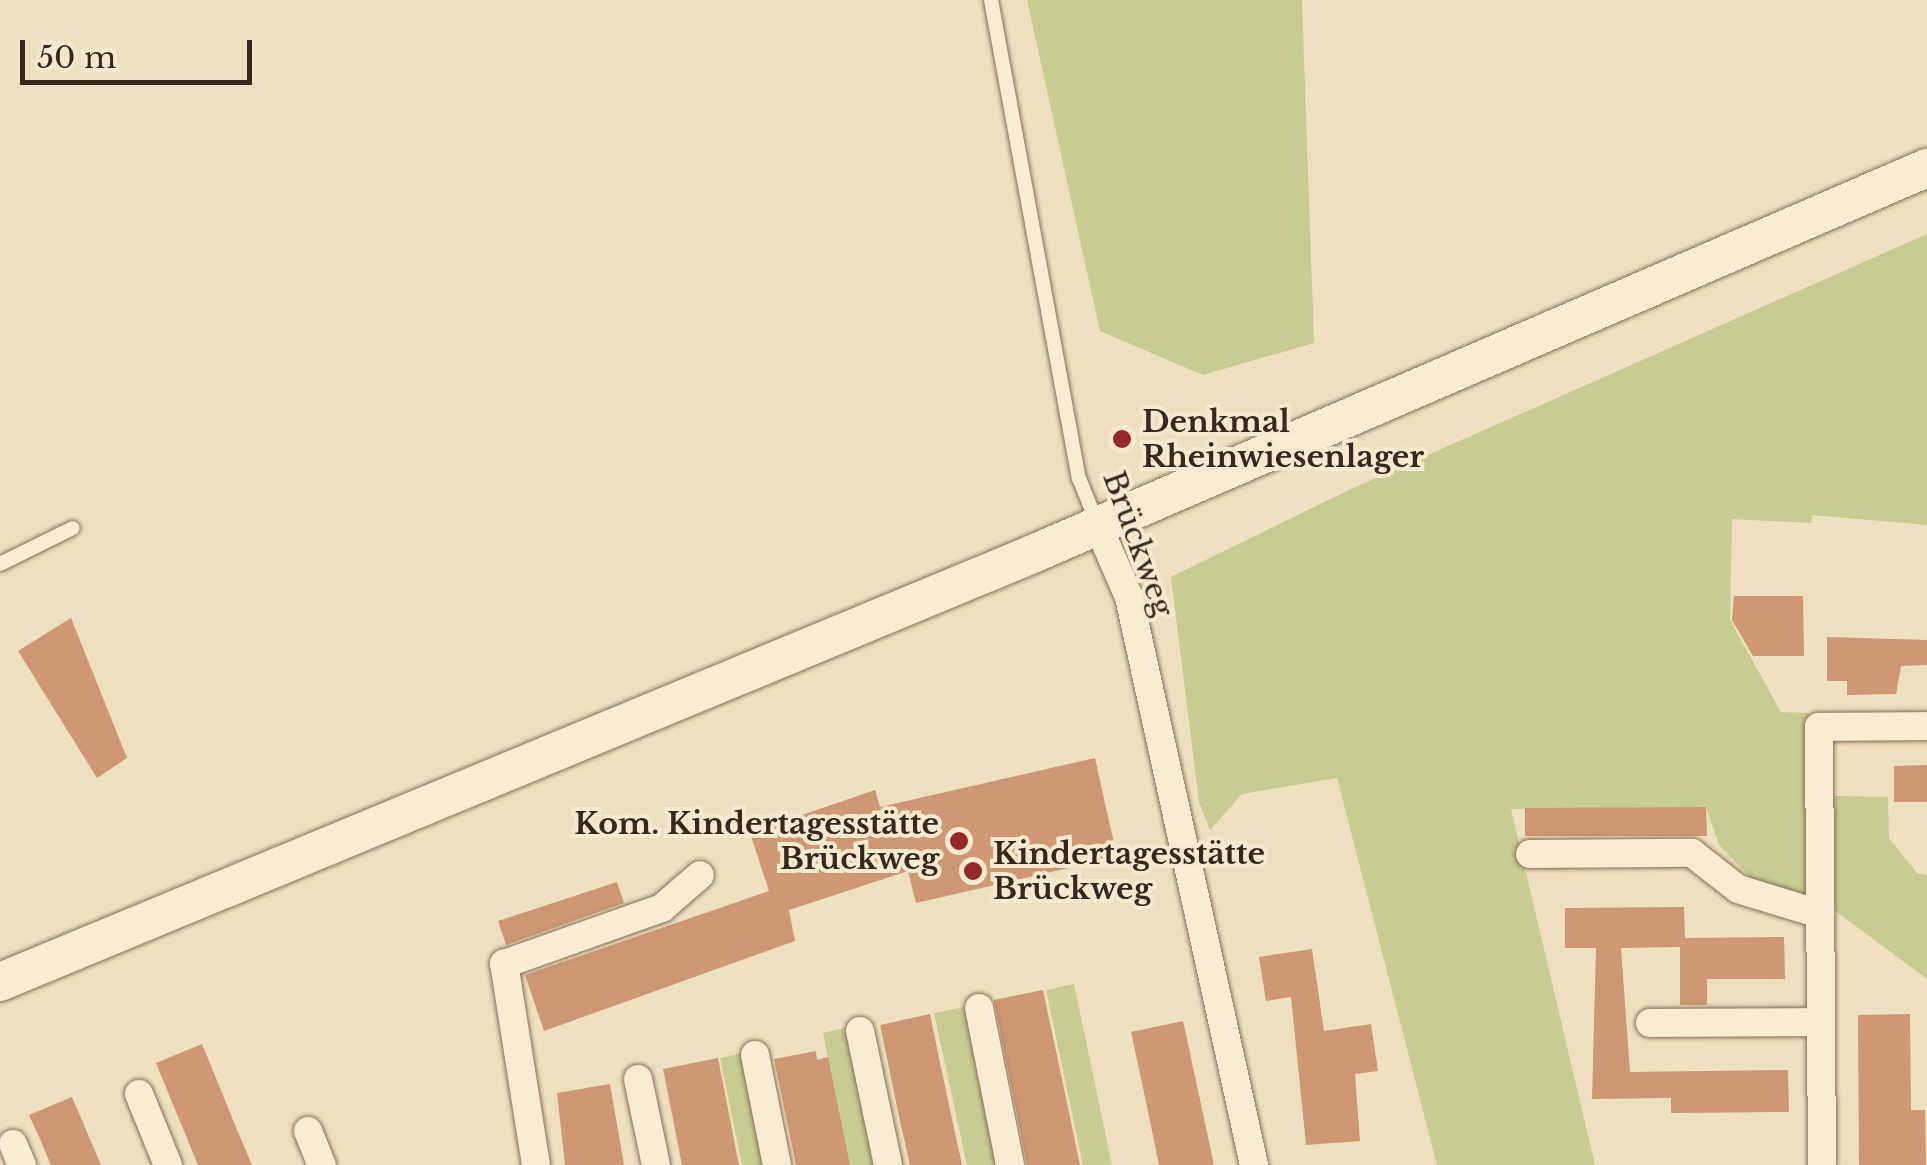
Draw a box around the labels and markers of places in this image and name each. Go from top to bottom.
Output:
place label: Denkmal Rheinwiesenlager [1142,404,1424,474]
marker: Denkmal Rheinwiesenlager [1111,428,1133,450]
place label: Kom. Kindertagesstätte Brückweg [574,806,939,876]
marker: Kom. Kindertagesstätte Brückweg [948,830,970,852]
place label: Kindertagesstätte Brückweg [993,836,1265,906]
marker: Kindertagesstätte Brückweg [962,860,984,882]

